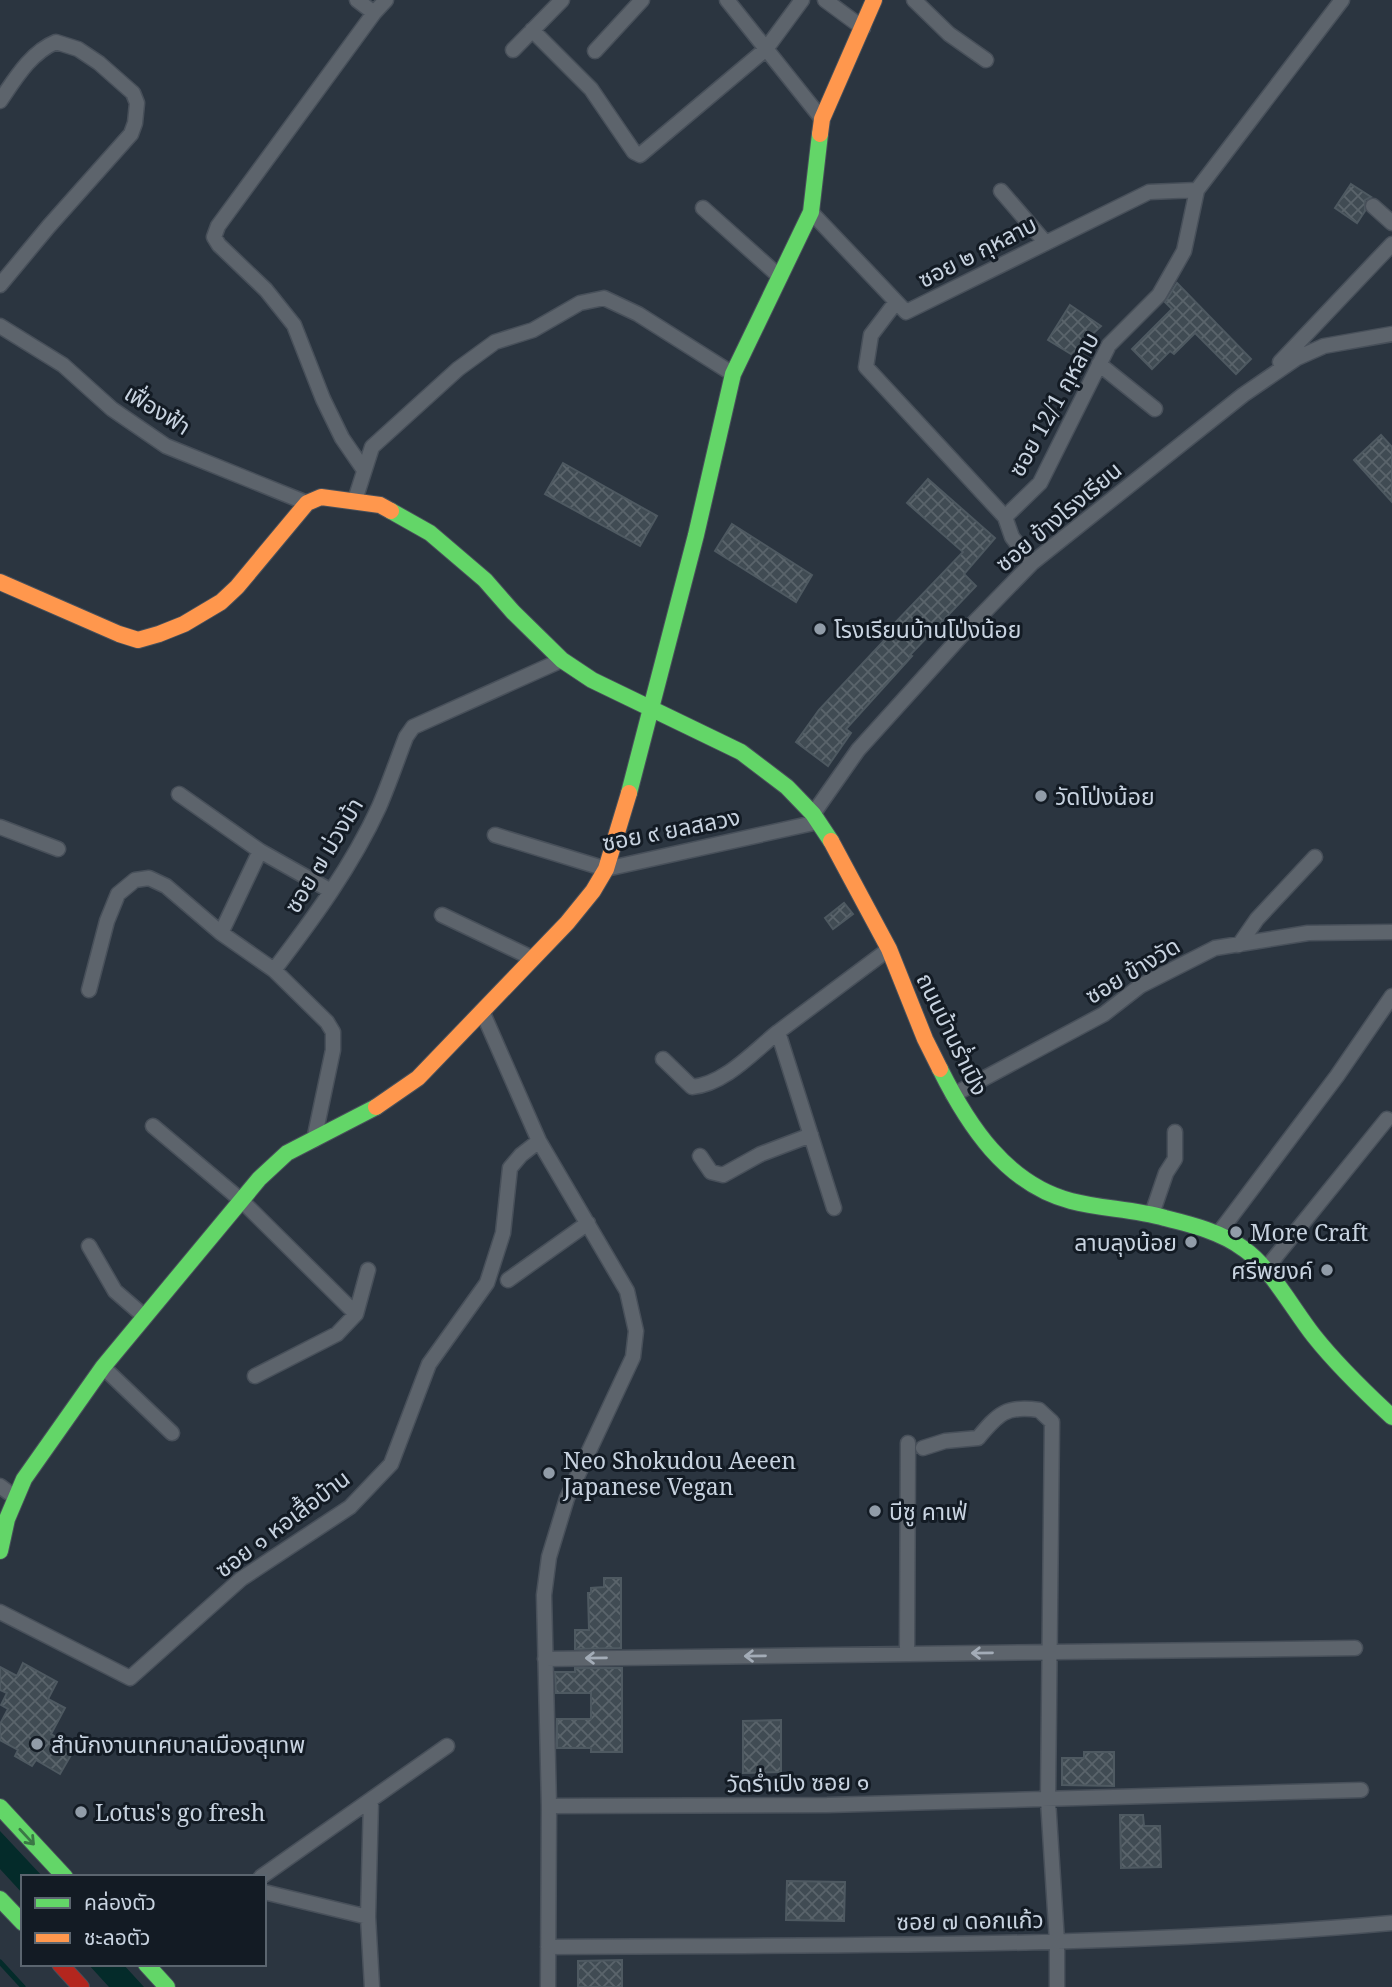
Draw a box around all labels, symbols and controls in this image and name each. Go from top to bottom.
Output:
street label: ซอย ๒ กุหลาบ [912,207,1042,295]
street label: ซอย 12/1 กุหลาบ [1000,326,1106,482]
street label: เฟื่องฟ้า [119,376,197,442]
street label: ซอย ข้างโรงเรียน [988,454,1128,578]
place label: โรงเรียนบ้านโป่งน้อย [834,613,1021,645]
marker: โรงเรียนบ้านโป่งน้อย [812,621,828,637]
place label: วัดโป่งน้อย [1055,780,1155,812]
marker: วัดโป่งน้อย [1033,788,1049,804]
street label: ซอย ๗ ม่วงม้า [276,791,370,919]
street label: ซอย ๙ ยลสลวง [599,800,743,858]
street label: ซอย ข้างวัด [1079,929,1185,1011]
street label: ถนนบ้านร่ำเปิง [910,967,996,1101]
place label: More Craft [1250,1216,1368,1248]
marker: More Craft [1228,1224,1244,1240]
place label: ลาบลุงน้อย [1074,1226,1177,1258]
marker: ลาบลุงน้อย [1183,1234,1199,1250]
place label: ศรีพยงค์ [1231,1254,1313,1286]
marker: ศรีพยงค์ [1319,1262,1335,1278]
place label: Neo Shokudou Aeeen Japanese Vegan [562,1444,796,1502]
street label: ซอย ๑ หอเสื้อบ้าน [208,1462,356,1584]
marker: Neo Shokudou Aeeen Japanese Vegan [541,1465,557,1481]
place label: บีซู คาเฟ่ [889,1495,967,1527]
marker: บีซู คาเฟ่ [867,1503,883,1519]
one-way arrow [971,1646,994,1660]
one-way arrow [744,1649,767,1663]
one-way arrow [584,1651,607,1665]
place label: สำนักงานเทศบาลเมืองสุเทพ [51,1728,305,1760]
marker: สำนักงานเทศบาลเมืองสุเทพ [29,1736,45,1752]
street label: วัดร่ำเปิง ซอย ๑ [726,1765,870,1799]
place label: Lotus's go fresh [95,1796,265,1828]
marker: Lotus's go fresh [73,1804,89,1820]
one-way arrow [19,1828,36,1845]
legend [21,1875,266,1966]
text: คล่องตัว [84,1888,156,1916]
street label: ซอย ๗ ดอกแก้ว [896,1903,1044,1937]
text: ชะลอตัว [84,1923,150,1951]

